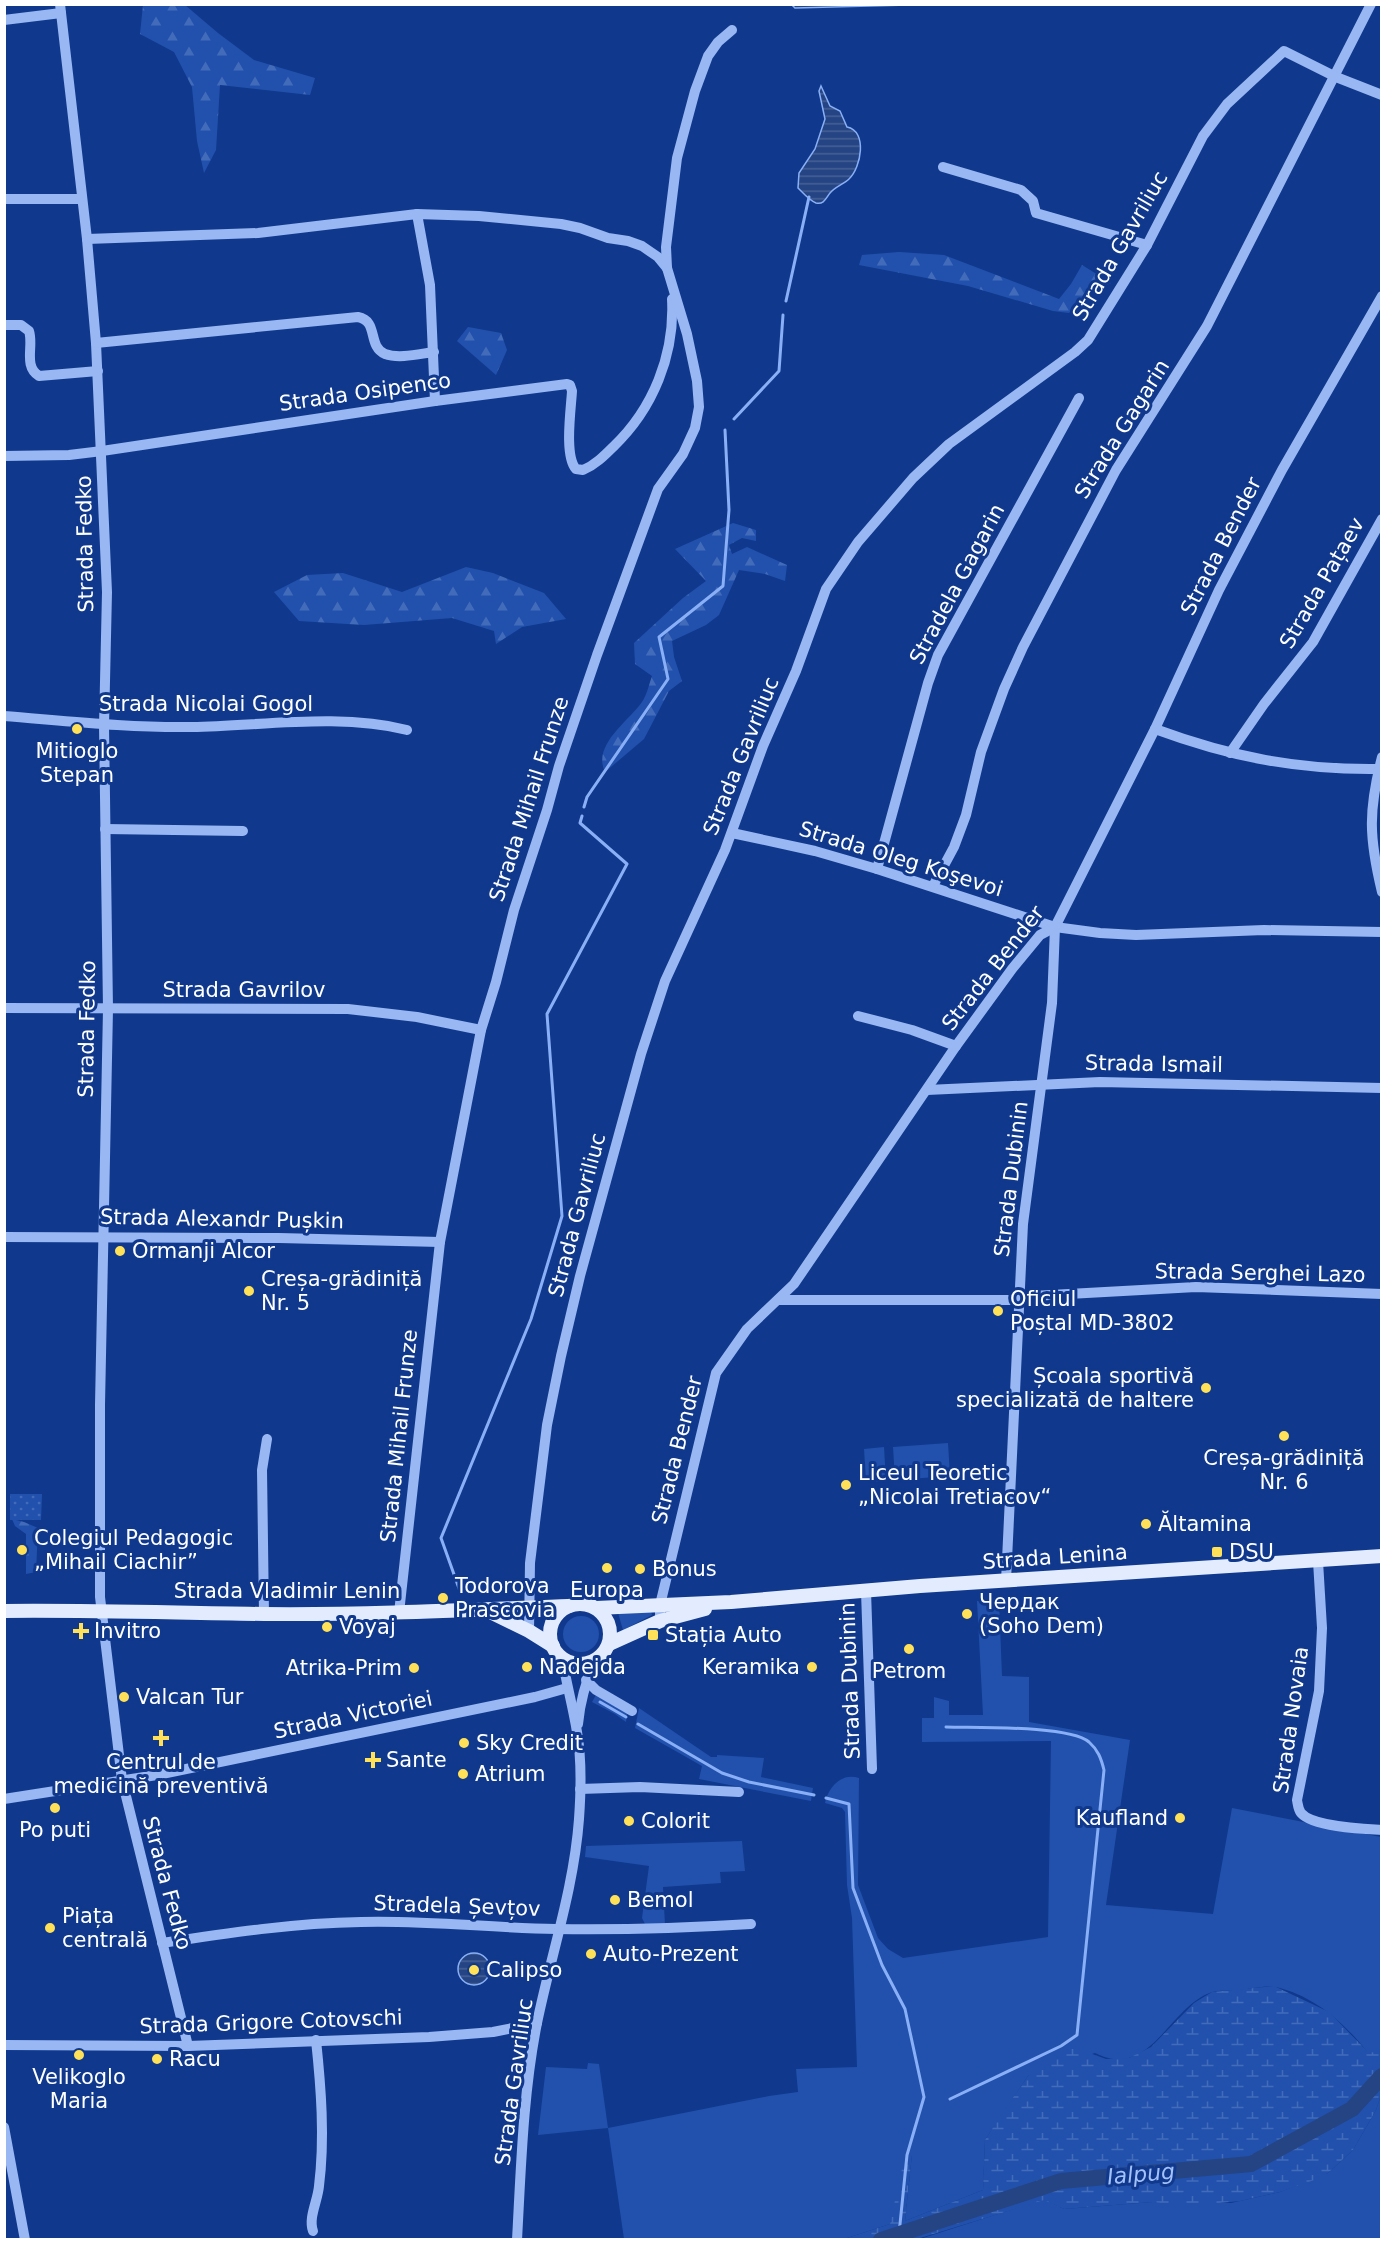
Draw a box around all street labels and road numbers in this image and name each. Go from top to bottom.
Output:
street label: Strada Gavriliuc [1067,167,1173,325]
street label: Strada Gagarin [1070,355,1174,503]
street label: Strada Osipenco [278,368,452,416]
street label: Strada Bender [1176,473,1266,619]
street label: Strada Fedko [72,475,98,613]
street label: Stradela Gagarin [905,500,1009,668]
street label: Strada Pațaev [1275,513,1369,653]
street label: Strada Gavriliuc [698,673,784,839]
street label: Strada Nicolai Gogol [99,692,313,716]
street label: Strada Mihail Frunze [484,693,574,905]
street label: Strada Oleg Koşevoi [796,817,1006,901]
street label: Strada Bender [937,901,1049,1035]
street label: Strada Fedko [74,960,100,1098]
street label: Strada Gavrilov [162,978,326,1002]
street label: Strada Ismail [1085,1051,1223,1077]
street label: Strada Dubinin [990,1100,1032,1258]
street label: Strada Gavriliuc [544,1131,610,1299]
street label: Strada Alexandr Pușkin [100,1205,344,1233]
street label: Strada Serghei Lazo [1154,1259,1366,1287]
street label: Strada Mihail Frunze [376,1328,422,1544]
street label: Strada Bender [647,1373,707,1526]
street label: Strada Lenina [982,1540,1128,1574]
street label: Strada Vladimir Lenin [174,1579,400,1603]
street label: Strada Dubinin [835,1602,865,1760]
street label: Strada Novaia [1269,1645,1313,1795]
street label: Strada Victoriei [272,1686,434,1744]
street label: Strada Fedko [138,1814,196,1952]
street label: Stradela Șevțov [373,1891,541,1921]
street label: Strada Gavriliuc [490,1997,538,2167]
street label: Strada Grigore Cotovschi [139,2005,403,2039]

